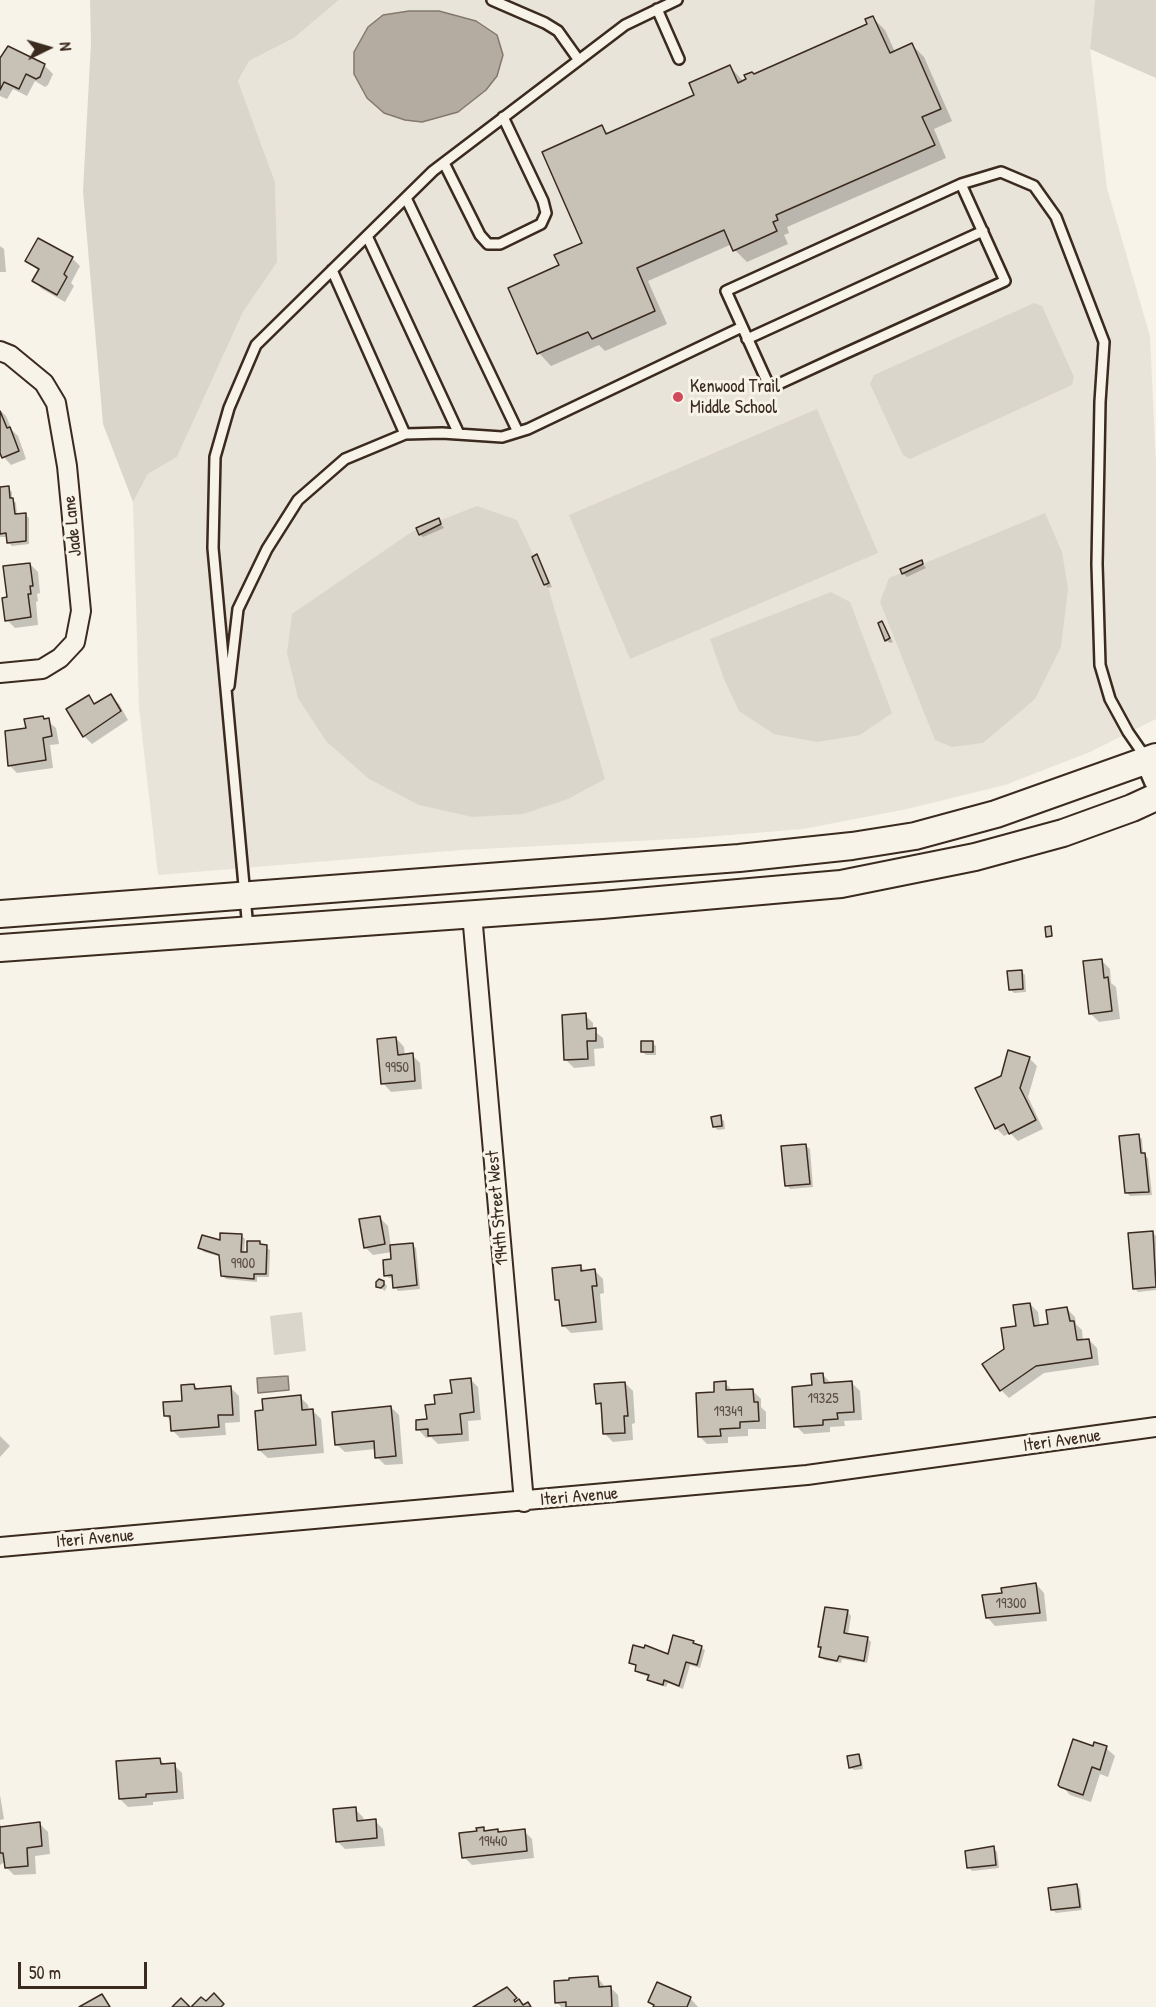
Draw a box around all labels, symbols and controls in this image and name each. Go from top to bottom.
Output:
north arrow [18,18,78,78]
text: N [55,41,77,52]
place label: Kenwood Trail Middle School [690,376,780,418]
marker: Kenwood Trail Middle School [671,390,685,404]
street label: Jade Lane [59,494,87,558]
house number: 9950 [385,1059,409,1077]
street label: 194th Street West [482,1150,514,1266]
house number: 9900 [231,1255,255,1273]
house number: 19325 [807,1390,839,1408]
house number: 19349 [714,1403,742,1421]
street label: Iteri Avenue [1022,1425,1102,1457]
street label: Iteri Avenue [539,1483,619,1511]
street label: Iteri Avenue [55,1525,135,1553]
house number: 19300 [995,1595,1027,1613]
house number: 19440 [479,1833,507,1851]
scale bar [21,1950,150,1988]
text: 50 m [29,1960,61,1985]

